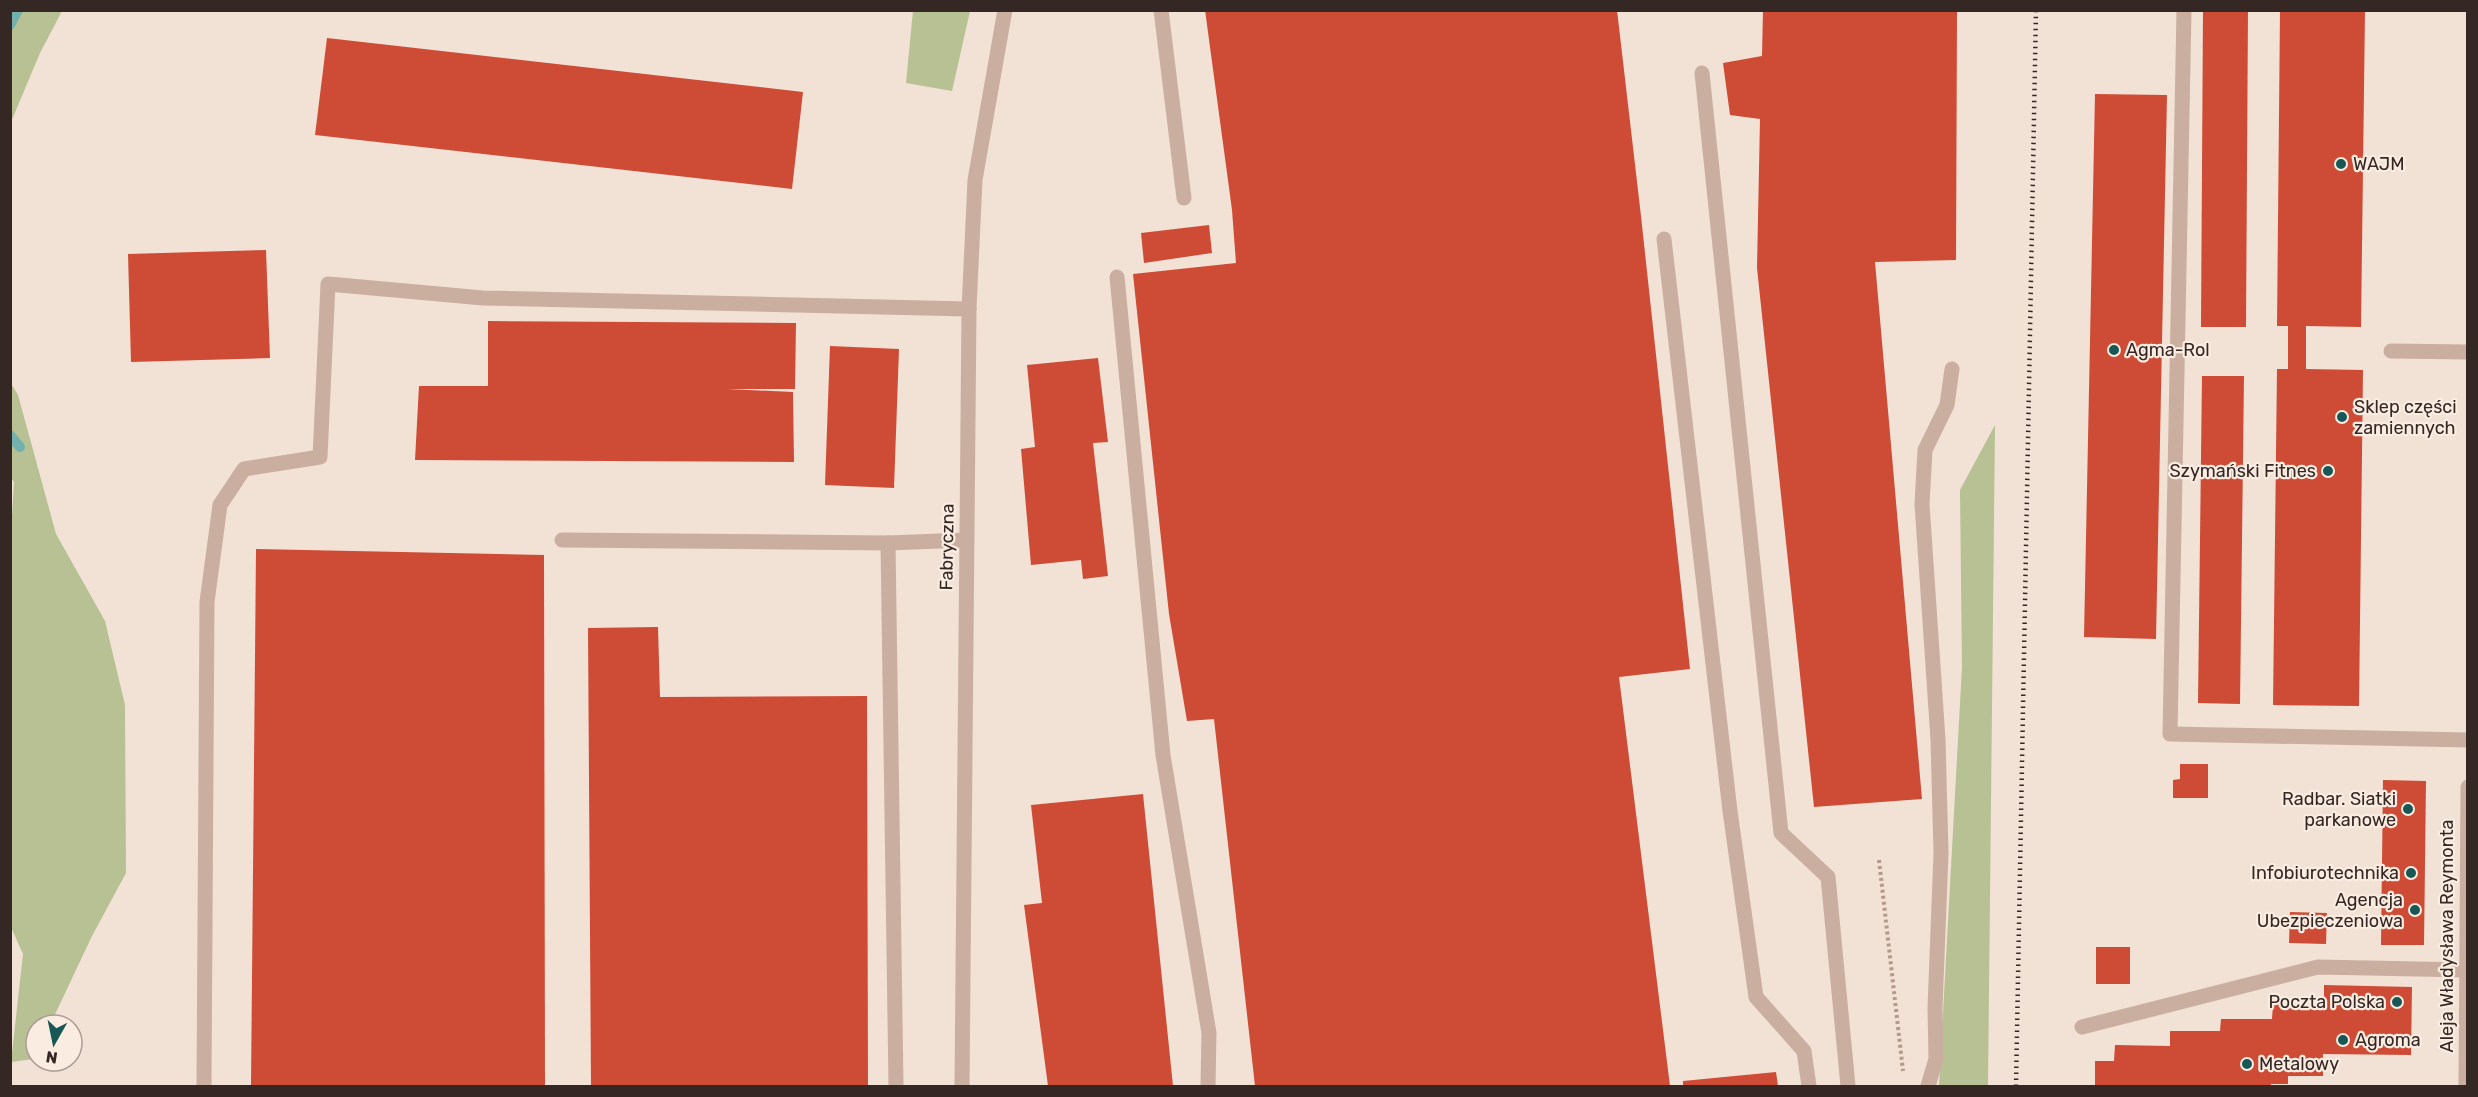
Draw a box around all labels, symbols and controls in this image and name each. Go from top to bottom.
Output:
place label: WAJM [2353,153,2405,175]
marker: WAJM [2334,157,2348,171]
place label: Agma-Rol [2126,339,2210,361]
marker: Agma-Rol [2107,343,2121,357]
place label: Sklep części zamiennych [2354,396,2457,439]
marker: Sklep części zamiennych [2335,410,2349,424]
place label: Szymański Fitnes [2170,460,2316,482]
marker: Szymański Fitnes [2321,464,2335,478]
street label: Fabryczna [935,503,959,591]
place label: Radbar. Siatki parkanowe [2282,788,2396,831]
marker: Radbar. Siatki parkanowe [2401,802,2415,816]
street label: Aleja Władysława Reymonta [2436,820,2458,1052]
place label: Infobiurotechnika [2251,862,2399,884]
marker: Infobiurotechnika [2404,866,2418,880]
place label: Agencja Ubezpieczeniowa [2257,889,2403,932]
marker: Agencja Ubezpieczeniowa [2408,903,2422,917]
place label: Poczta Polska [2268,991,2385,1013]
marker: Poczta Polska [2390,995,2404,1009]
north arrow [24,1013,84,1073]
place label: Agroma [2355,1029,2421,1051]
marker: Agroma [2336,1033,2350,1047]
text: N [45,1047,59,1068]
place label: Metalowy [2259,1053,2339,1075]
marker: Metalowy [2240,1057,2254,1071]

